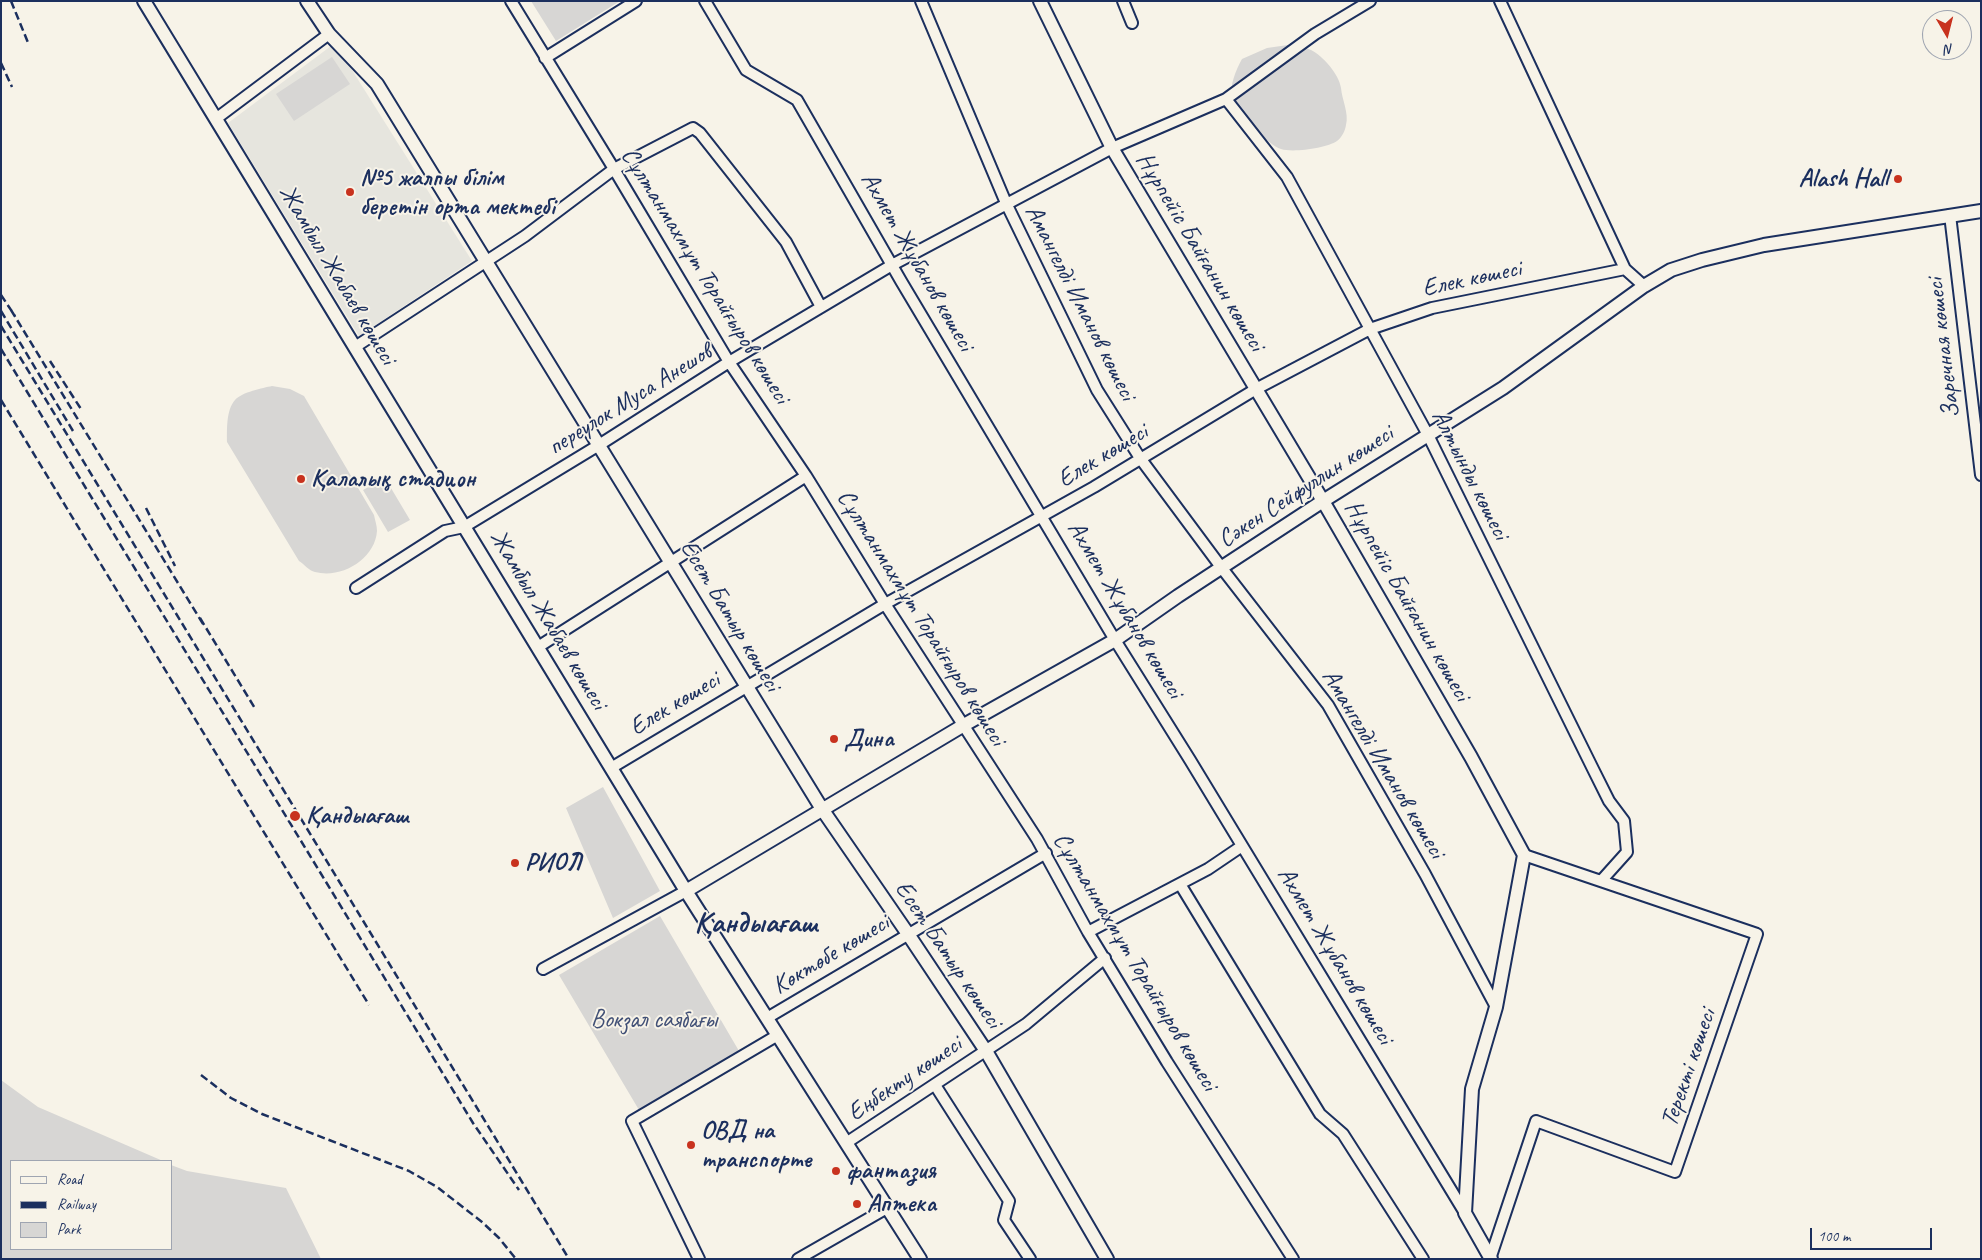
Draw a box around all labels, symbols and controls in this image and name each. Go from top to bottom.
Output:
north arrow [1922,10,1972,60]
text: N [1944,40,1955,58]
street label: Сұлтанмахмұт Торайғыров көшесі [614,142,796,410]
street label: Нұрпейіс Байғанин көшесі [1129,147,1271,357]
place label: №5 жалпы білім беретін орта мектебі [360,163,555,222]
place label: Alash Hall [1799,164,1888,194]
street label: Ахмет Жұбанов көшесі [854,167,980,357]
marker: Alash Hall [1892,173,1904,185]
street label: Жамбыл Жабаев көшесі [271,180,403,370]
marker: №5 жалпы білім беретін орта мектебі [344,186,356,198]
street label: Амангелді Иманов көшесі [1018,200,1142,406]
street label: Елек көшесі [1420,254,1524,304]
street label: Заречная көшесі [1920,276,1968,420]
street label: переулок Муса Анешов [543,338,717,462]
street label: Алтынды көшесі [1424,405,1516,545]
street label: Елек көшесі [1052,417,1154,495]
street label: Сәкен Сейфуллин көшесі [1213,419,1399,555]
place label: Қалалық стадион [311,464,476,494]
marker: Қалалық стадион [295,473,307,485]
street label: Сұлтанмахмұт Торайғыров көшесі [830,484,1012,752]
street label: Нұрпейіс Байғанин көшесі [1337,495,1477,707]
street label: Ахмет Жұбанов көшесі [1060,516,1190,704]
street label: Жамбыл Жабаев көшесі [482,525,614,715]
street label: Есет Батыр көшесі [673,535,787,697]
street label: Амангелді Иманов көшесі [1315,664,1451,864]
street label: Елек көшесі [624,665,726,743]
place label: Дина [844,724,894,754]
marker: Дина [828,733,840,745]
place label: Қандыағаш [306,801,409,831]
marker: Қандыағаш [288,809,302,823]
street label: Сұлтанмахмұт Торайғыров көшесі [1046,827,1224,1097]
place label: РИОЛ [525,848,582,878]
marker: РИОЛ [509,857,521,869]
street label: Ахмет Жұбанов көшесі [1270,862,1400,1050]
street label: Есет Батыр көшесі [888,876,1008,1034]
district label: Қандыағаш [694,906,818,942]
street label: Көктөбе көшесі [767,908,895,1002]
park label: Вокзал саябағы [591,1005,717,1035]
street label: Теректі көшесі [1655,1005,1723,1131]
street label: Еңбекту көшесі [842,1030,968,1128]
place label: ОВД на транспорте [701,1116,811,1175]
marker: ОВД на транспорте [685,1139,697,1151]
place label: фантазия [846,1156,936,1186]
legend [10,1160,172,1250]
marker: фантазия [830,1165,842,1177]
text: Road [57,1170,82,1189]
place label: Аптека [867,1189,936,1219]
text: Railway [57,1195,96,1214]
marker: Аптека [851,1198,863,1210]
scale bar [1812,1218,1934,1250]
text: Park [57,1220,81,1239]
text: 100 m [1818,1227,1850,1246]

